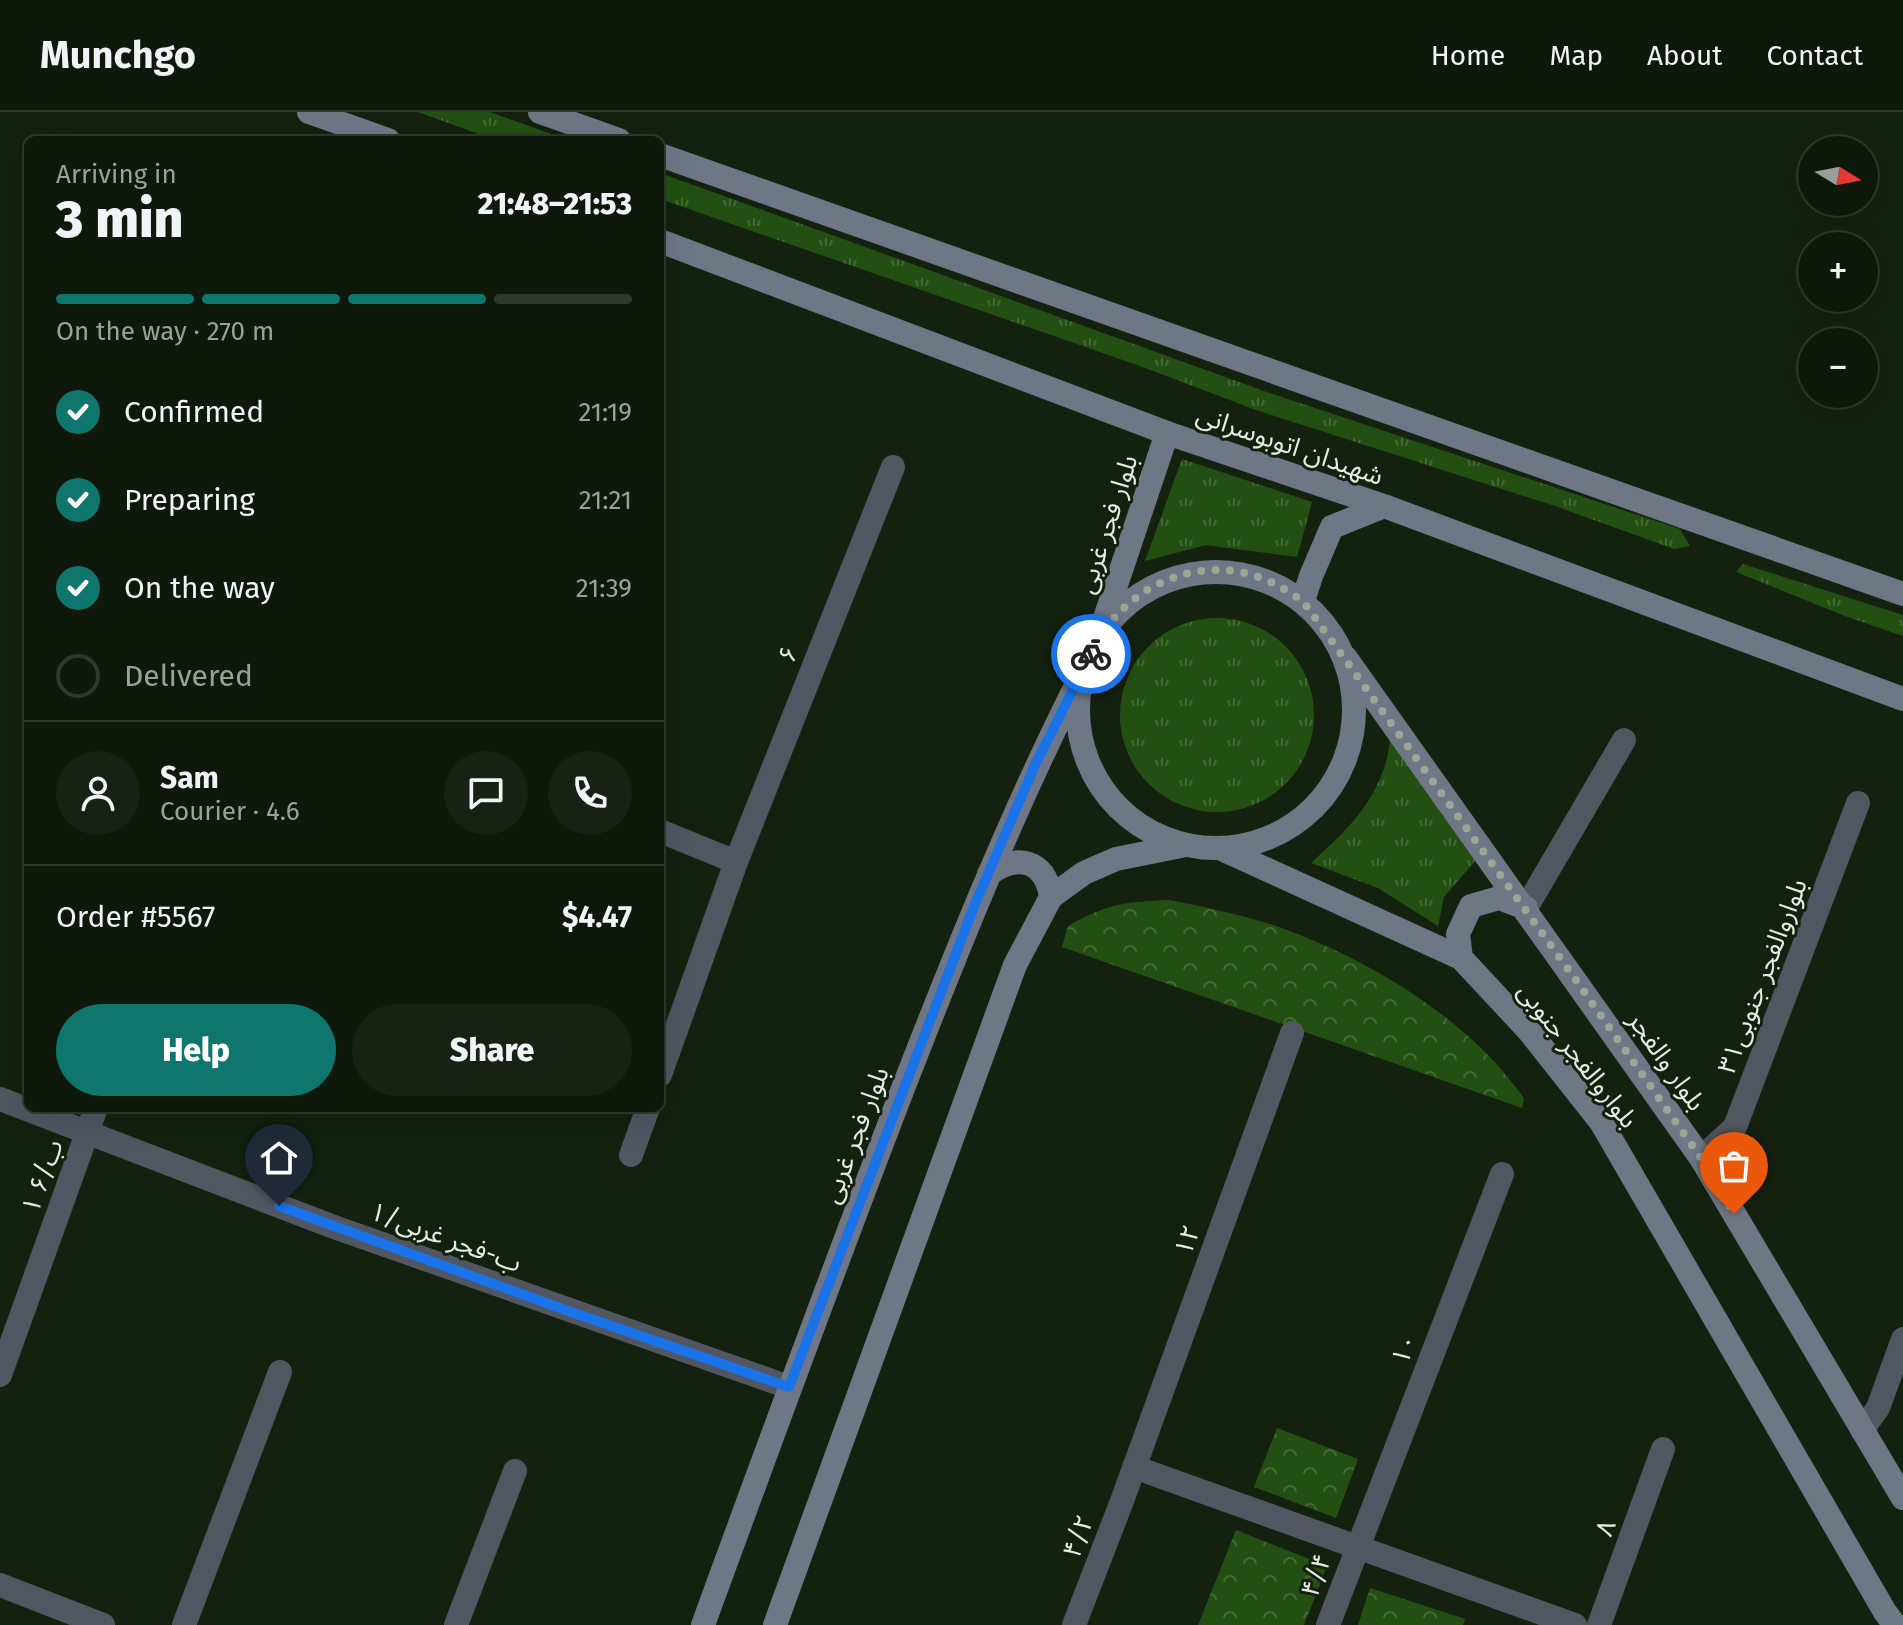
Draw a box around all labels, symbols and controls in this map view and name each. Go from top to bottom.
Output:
text: Munchgo [40,32,196,78]
text: Home [1431,39,1505,72]
text: Map [1549,39,1603,72]
text: About [1647,39,1722,72]
text: Contact [1766,39,1863,72]
north arrow [1798,136,1878,216]
map controls [1798,136,1878,408]
text: Arriving in [56,159,177,190]
text: 21:48–21:53 [478,186,632,222]
text: 3 min [56,188,184,251]
button: + [1798,232,1878,312]
text: On the way · 270 m [56,316,274,347]
button: − [1798,328,1878,408]
icon: check [56,390,100,434]
text: Confirmed [124,394,264,430]
text: 21:19 [578,397,632,428]
street label: شهیدان اتوبوسرانی [1192,399,1387,492]
street label: بلوار فجر غربی [1071,451,1144,597]
icon: check [56,478,100,522]
text: Preparing [124,482,255,518]
text: 21:21 [579,485,632,516]
icon: check [56,566,100,610]
text: On the way [124,570,275,606]
text: 21:39 [576,573,632,604]
courier [1051,614,1131,694]
icon: bike [1069,632,1113,676]
street label: ۶ [771,641,806,667]
text: Delivered [124,658,253,694]
button: person [56,751,140,835]
button: chat [444,751,528,835]
button: phone [548,751,632,835]
text: Sam [160,760,219,796]
text: Courier · 4.6 [160,796,300,827]
street label: بلواروالفجر جنوبی۳۱ [1711,874,1814,1078]
text: Order #5567 [56,899,215,935]
text: $4.47 [562,899,632,935]
street label: بلواروالفجر جنوبی [1511,976,1644,1134]
button: Help [56,1004,336,1096]
button: Share [352,1004,632,1096]
street label: بلوار والفجر [1621,1005,1712,1117]
street label: بلوار فجر غربی [815,1063,896,1208]
pin [245,1124,313,1206]
pin [1700,1132,1768,1214]
street label: ۱ ب/۶ [15,1135,70,1217]
icon: home [257,1136,301,1180]
icon: bag [1712,1144,1756,1188]
street label: ۱/ب-فجر غربی [366,1196,526,1279]
street label: ۱۲ [1168,1221,1207,1259]
street label: ۱۰ [1385,1330,1424,1369]
street label: ۴/۲ [1056,1510,1101,1562]
street label: ۸ [1588,1516,1623,1540]
street label: ۴/۴ [1295,1550,1338,1601]

